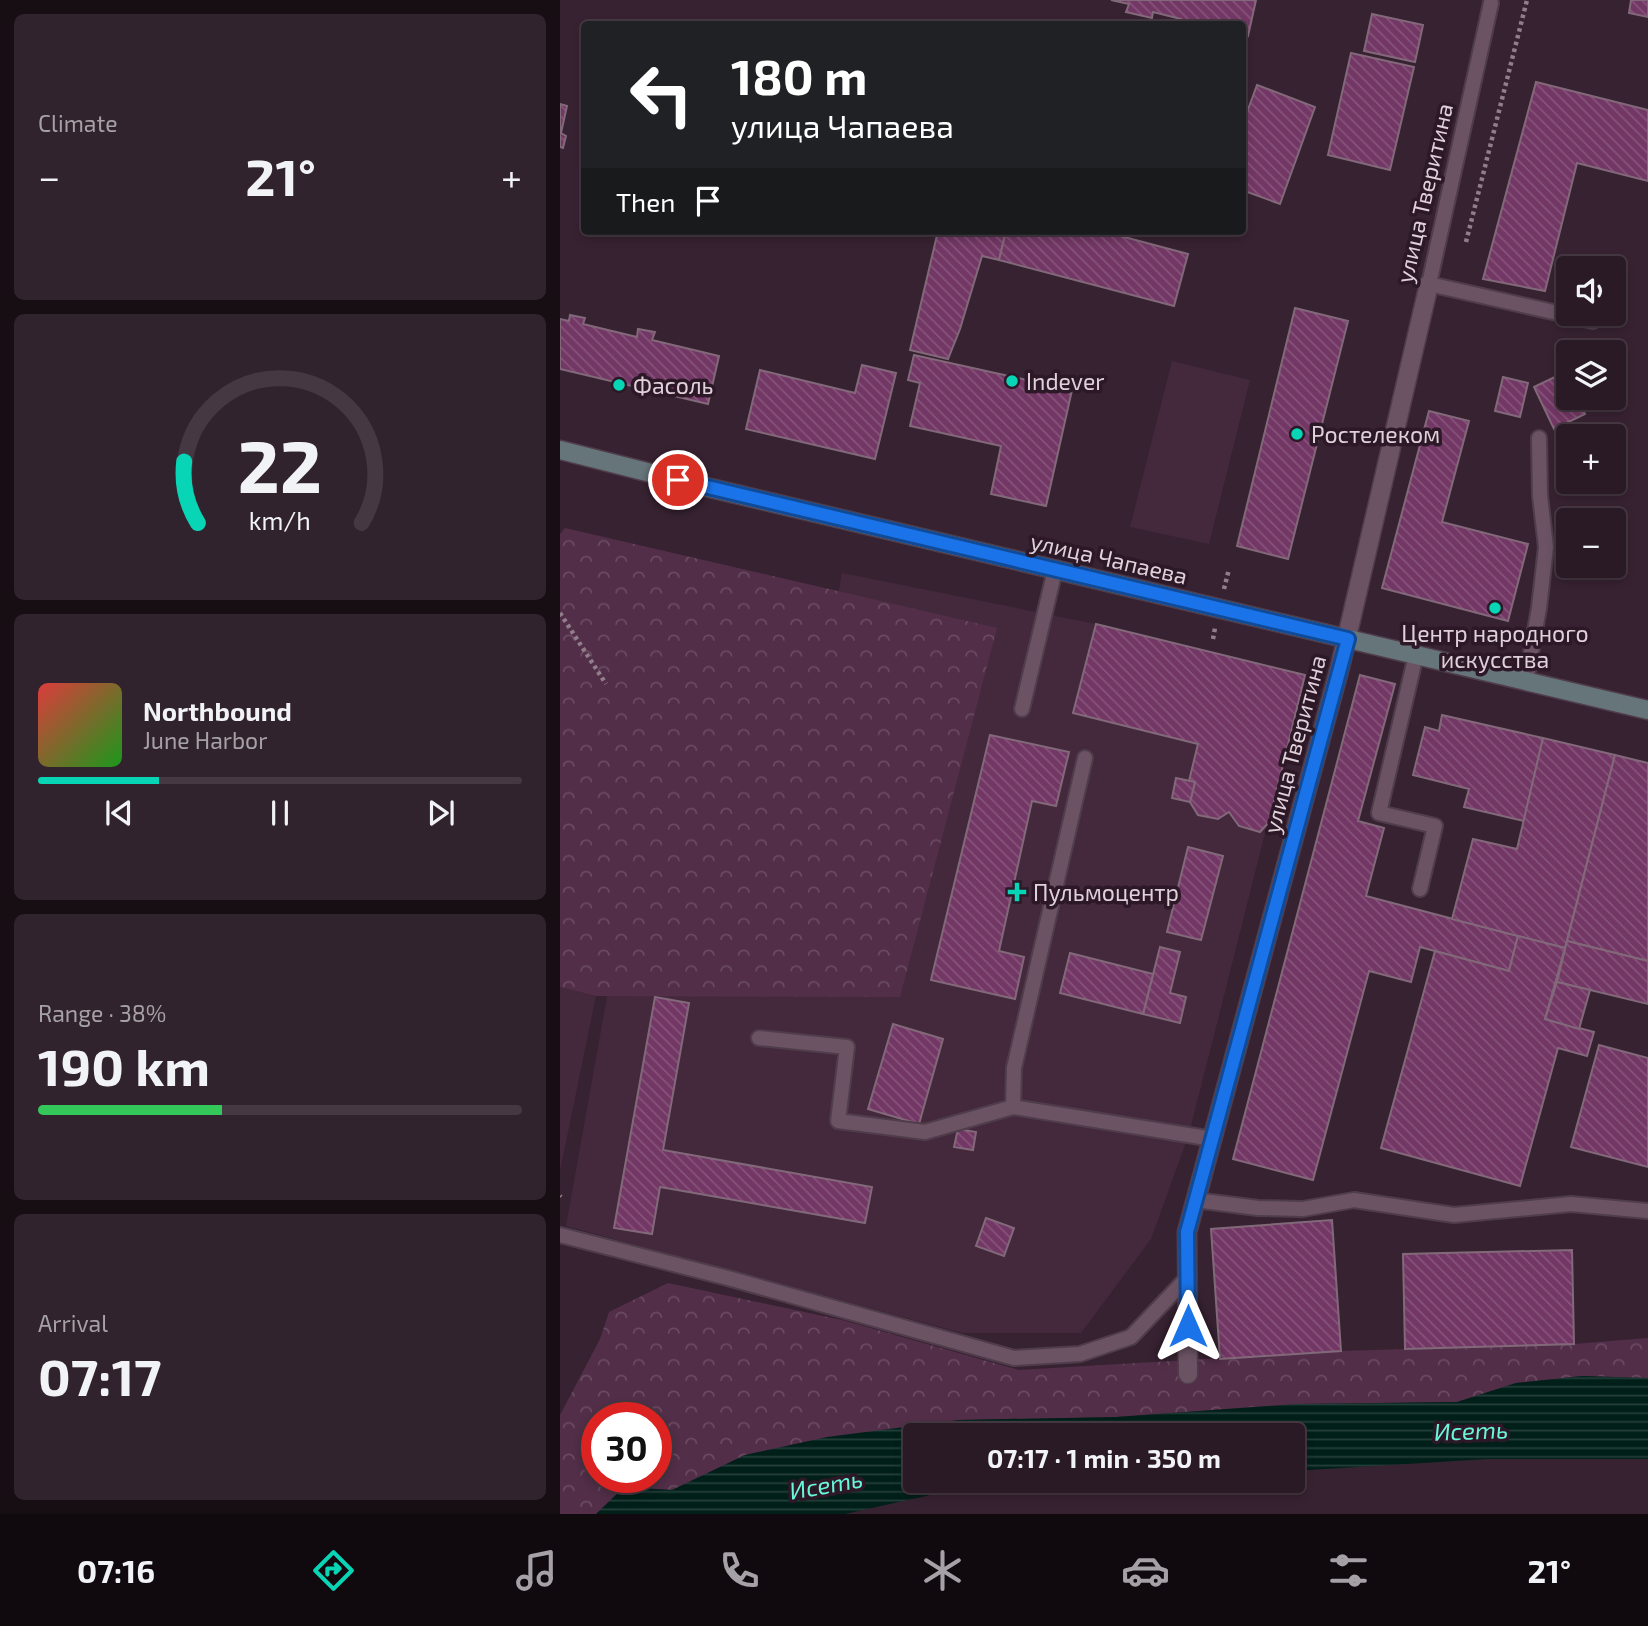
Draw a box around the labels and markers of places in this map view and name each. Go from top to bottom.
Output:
place label: Indever [1026,367,1104,395]
place label: Фасоль [633,371,713,399]
marker: Indever [1004,373,1020,389]
marker: Фасоль [611,377,627,393]
place label: Ростелеком [1311,420,1440,448]
marker: Ростелеком [1289,426,1305,442]
pin [648,450,708,510]
marker: Центр народного искусства [1487,600,1503,616]
place label: Центр народного искусства [1401,619,1589,674]
place label: Пульмоцентр [1033,878,1179,907]
marker: Пульмоцентр [1007,882,1027,902]

